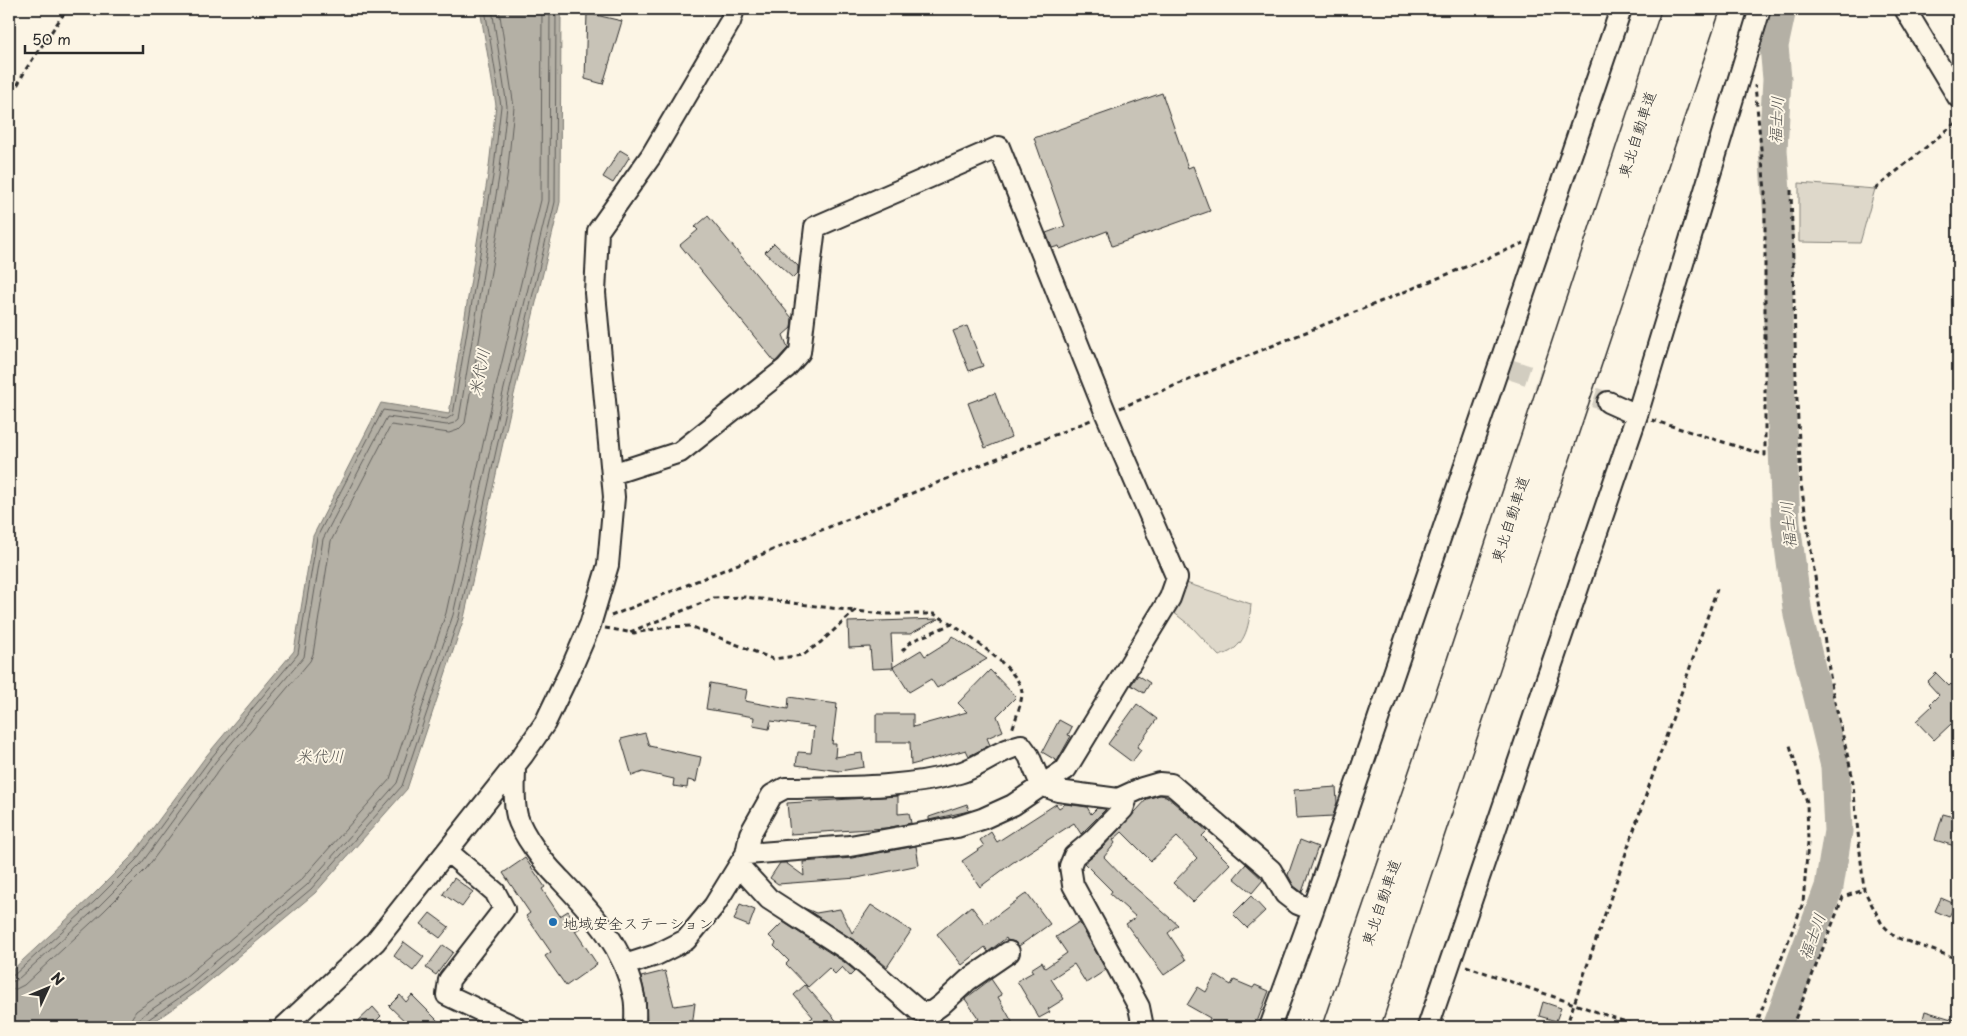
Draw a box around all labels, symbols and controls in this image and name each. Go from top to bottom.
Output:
scale bar [25,22,142,54]
text: 50 m [32,27,71,50]
street label: 東北自動車道 [1611,88,1661,180]
water label: 福士川 [1762,95,1788,145]
water label: 米代川 [462,346,494,398]
street label: 東北自動車道 [1484,473,1534,565]
water label: 福士川 [1773,500,1801,550]
water label: 米代川 [296,743,344,767]
street label: 東北自動車道 [1354,856,1406,948]
water label: 福士川 [1792,909,1830,963]
place label: 地域安全ステーション [563,911,714,934]
marker: 地域安全ステーション [547,916,559,928]
north arrow [22,964,72,1014]
text: N [46,967,69,990]

